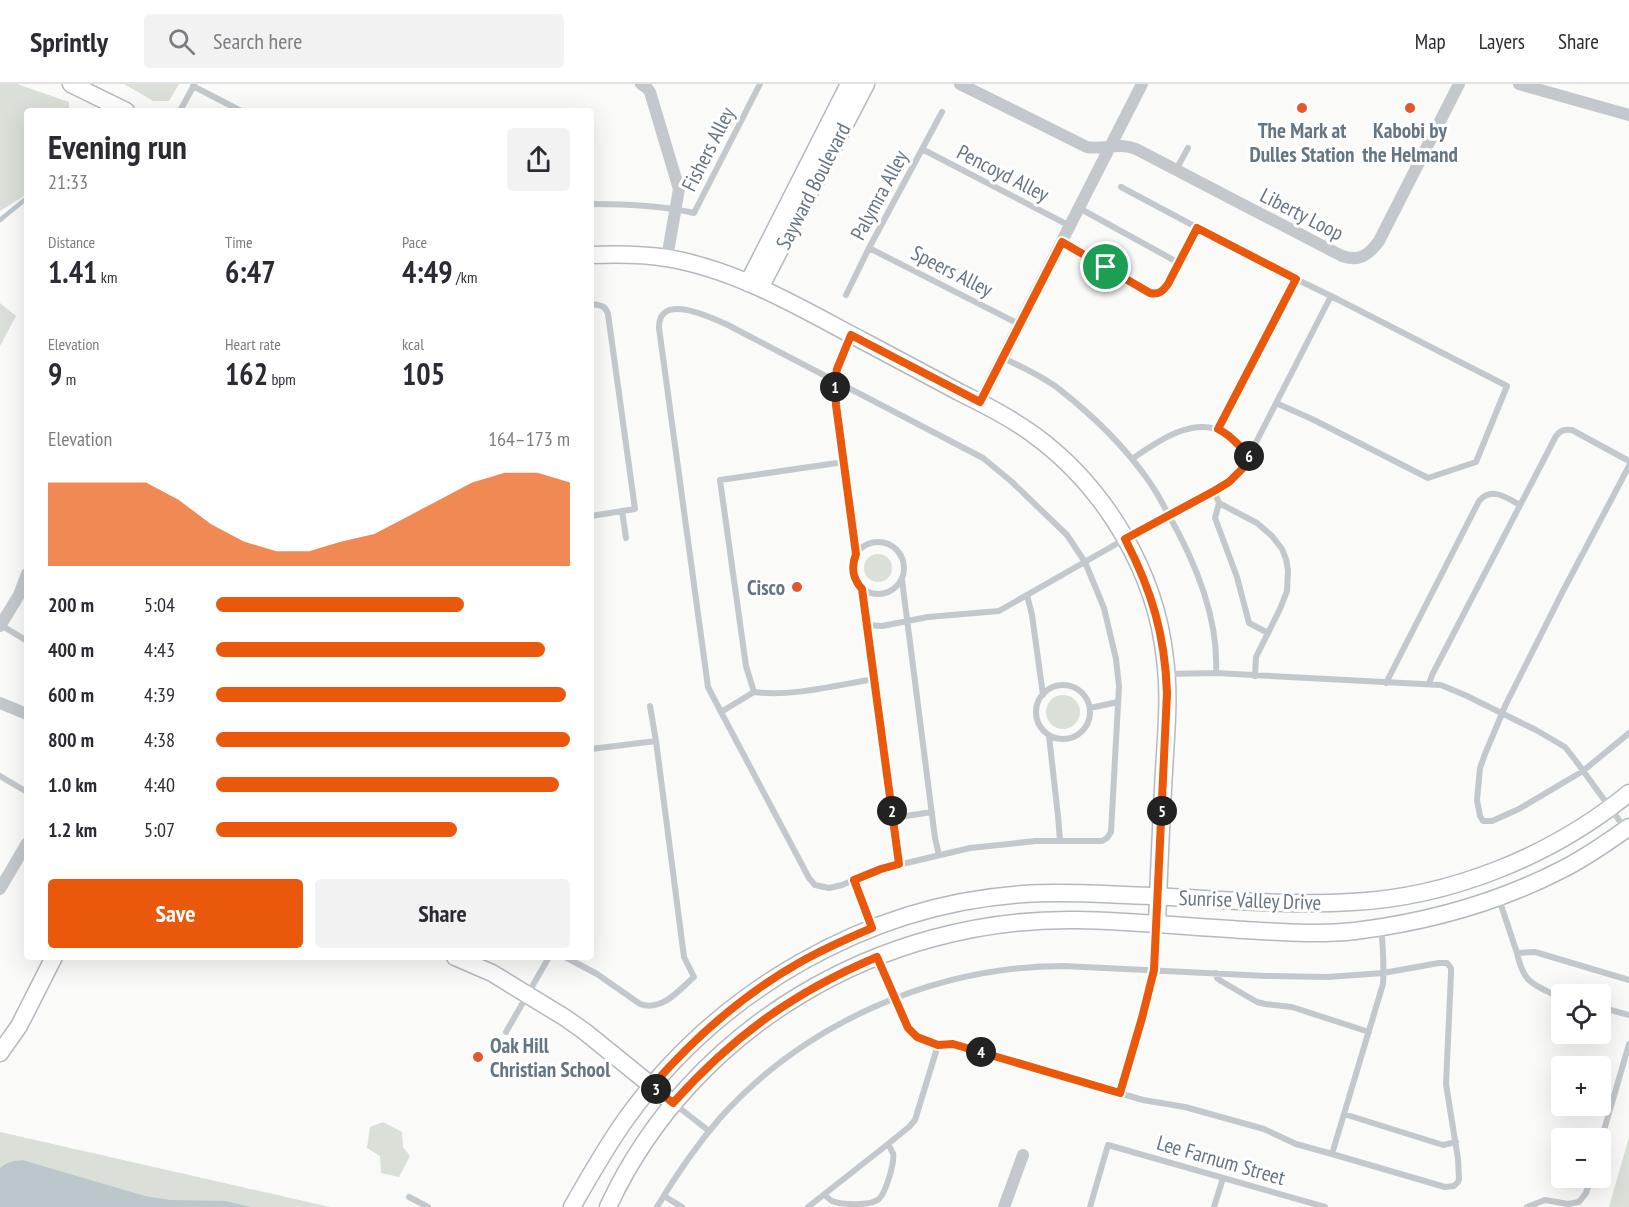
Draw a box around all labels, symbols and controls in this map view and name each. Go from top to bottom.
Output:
search box [144,14,564,68]
text: Sprintly [30,23,108,60]
icon: search [165,25,198,58]
text: Search here [213,27,302,55]
text: Map [1415,28,1446,55]
text: Layers [1479,28,1525,55]
text: Share [1558,28,1599,55]
marker: The Mark at Dulles Station [1295,101,1309,115]
marker: Kabobi by the Helmand [1403,101,1417,115]
street label: Fishers Alley [675,102,741,196]
place label: The Mark at Dulles Station [1249,117,1355,168]
place label: Kabobi by the Helmand [1362,117,1458,168]
street label: Sayward Boulevard [770,118,856,254]
text: Evening run [48,125,187,168]
button: share [507,128,570,191]
street label: Pencoyd Alley [953,138,1054,208]
street label: Palymra Alley [844,145,914,244]
text: 21:33 [48,169,88,195]
street label: Liberty Loop [1256,182,1348,246]
text: Distance [48,232,95,252]
text: Time [225,232,253,252]
text: Pace [402,232,427,252]
street label: Speers Alley [907,239,997,303]
pin [1080,241,1131,292]
icon: arrive [1089,250,1122,283]
text: 1.41 [48,252,97,291]
text: 6:47 [225,252,276,291]
text: 4:49 [402,252,453,291]
text: km [97,267,117,287]
text: /km [453,267,477,287]
text: Elevation [48,334,99,354]
text: Heart rate [225,334,281,354]
text: kcal [402,334,424,354]
text: 9 [48,354,62,393]
text: 162 [225,354,268,393]
text: 105 [402,354,445,393]
text: m [62,369,76,389]
text: bpm [268,369,296,389]
pin: 1 [820,372,850,402]
text: 1 [831,377,839,397]
text: Elevation [48,426,112,452]
text: 164–173 m [488,426,570,452]
pin: 6 [1234,441,1264,471]
text: 6 [1245,446,1253,466]
place label: Cisco [747,574,785,601]
marker: Cisco [790,580,804,594]
text: 200 m [48,592,94,618]
text: 5:04 [144,592,175,618]
text: 400 m [48,637,94,663]
text: 4:43 [144,637,175,663]
text: 600 m [48,682,94,708]
text: 4:39 [144,682,175,708]
text: 800 m [48,727,94,753]
text: 4:38 [144,727,175,753]
text: 1.0 km [48,772,97,798]
text: 4:40 [144,772,175,798]
pin: 2 [877,796,907,826]
pin: 5 [1147,796,1177,826]
text: 2 [888,801,896,821]
text: 5 [1158,801,1166,821]
text: 1.2 km [48,817,97,843]
text: 5:07 [144,817,175,843]
button: Save [48,879,303,948]
button: Share [315,879,570,948]
street label: Sunrise Valley Drive [1178,884,1322,916]
map controls [1551,984,1611,1188]
button: locate [1551,984,1611,1044]
place label: Oak Hill Christian School [490,1032,611,1083]
pin: 4 [966,1037,996,1067]
text: 4 [977,1042,985,1062]
marker: Oak Hill Christian School [471,1050,485,1064]
button: + [1551,1056,1611,1116]
pin: 3 [641,1074,671,1104]
text: 3 [652,1079,660,1099]
button: − [1551,1128,1611,1188]
street label: Lee Farnum Street [1154,1129,1288,1191]

